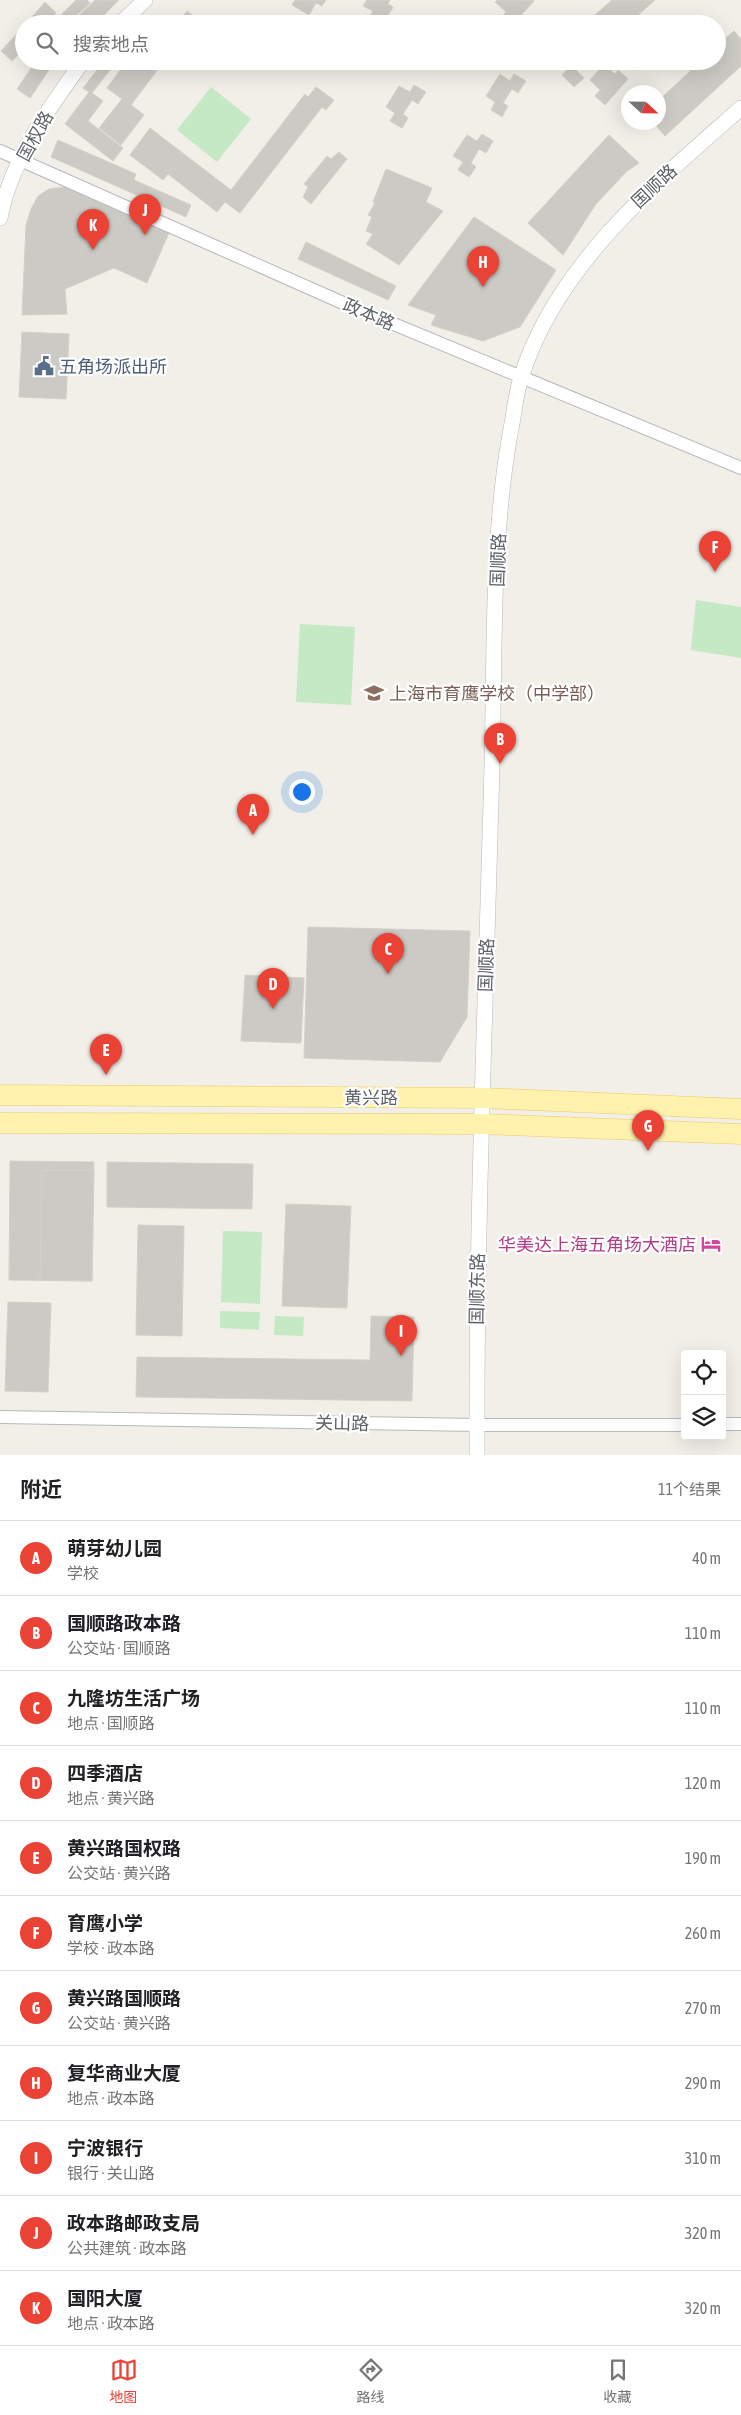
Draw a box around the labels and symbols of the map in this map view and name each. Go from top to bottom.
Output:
north arrow [621,85,666,130]
street label: 国权路 [13,107,57,165]
street label: 国顺路 [627,160,681,212]
pin: J [129,194,161,235]
pin: K [77,209,109,250]
pin: H [467,246,499,287]
street label: 政本路 [340,294,398,334]
public building icon: 五角场派出所 [33,355,55,377]
place label: 五角场派出所 [59,356,167,377]
pin: F [699,531,731,572]
street label: 国顺路 [487,533,509,587]
school or university icon: 上海市育鹰学校（中学部） [363,682,385,704]
place label: 上海市育鹰学校（中学部） [389,683,605,704]
pin: B [484,723,516,764]
your location [289,779,315,805]
pin: A [237,794,269,835]
pin: C [372,933,404,974]
street label: 国顺路 [475,938,497,992]
pin: D [257,968,289,1009]
pin: E [90,1034,122,1075]
street label: 黄兴路 [344,1087,398,1108]
pin: G [632,1110,664,1151]
hotel icon: 华美达上海五角场大酒店 [700,1233,722,1255]
place label: 华美达上海五角场大酒店 [498,1234,696,1255]
street label: 国顺东路 [466,1253,488,1325]
pin: I [385,1315,417,1356]
street label: 关山路 [315,1412,369,1434]

